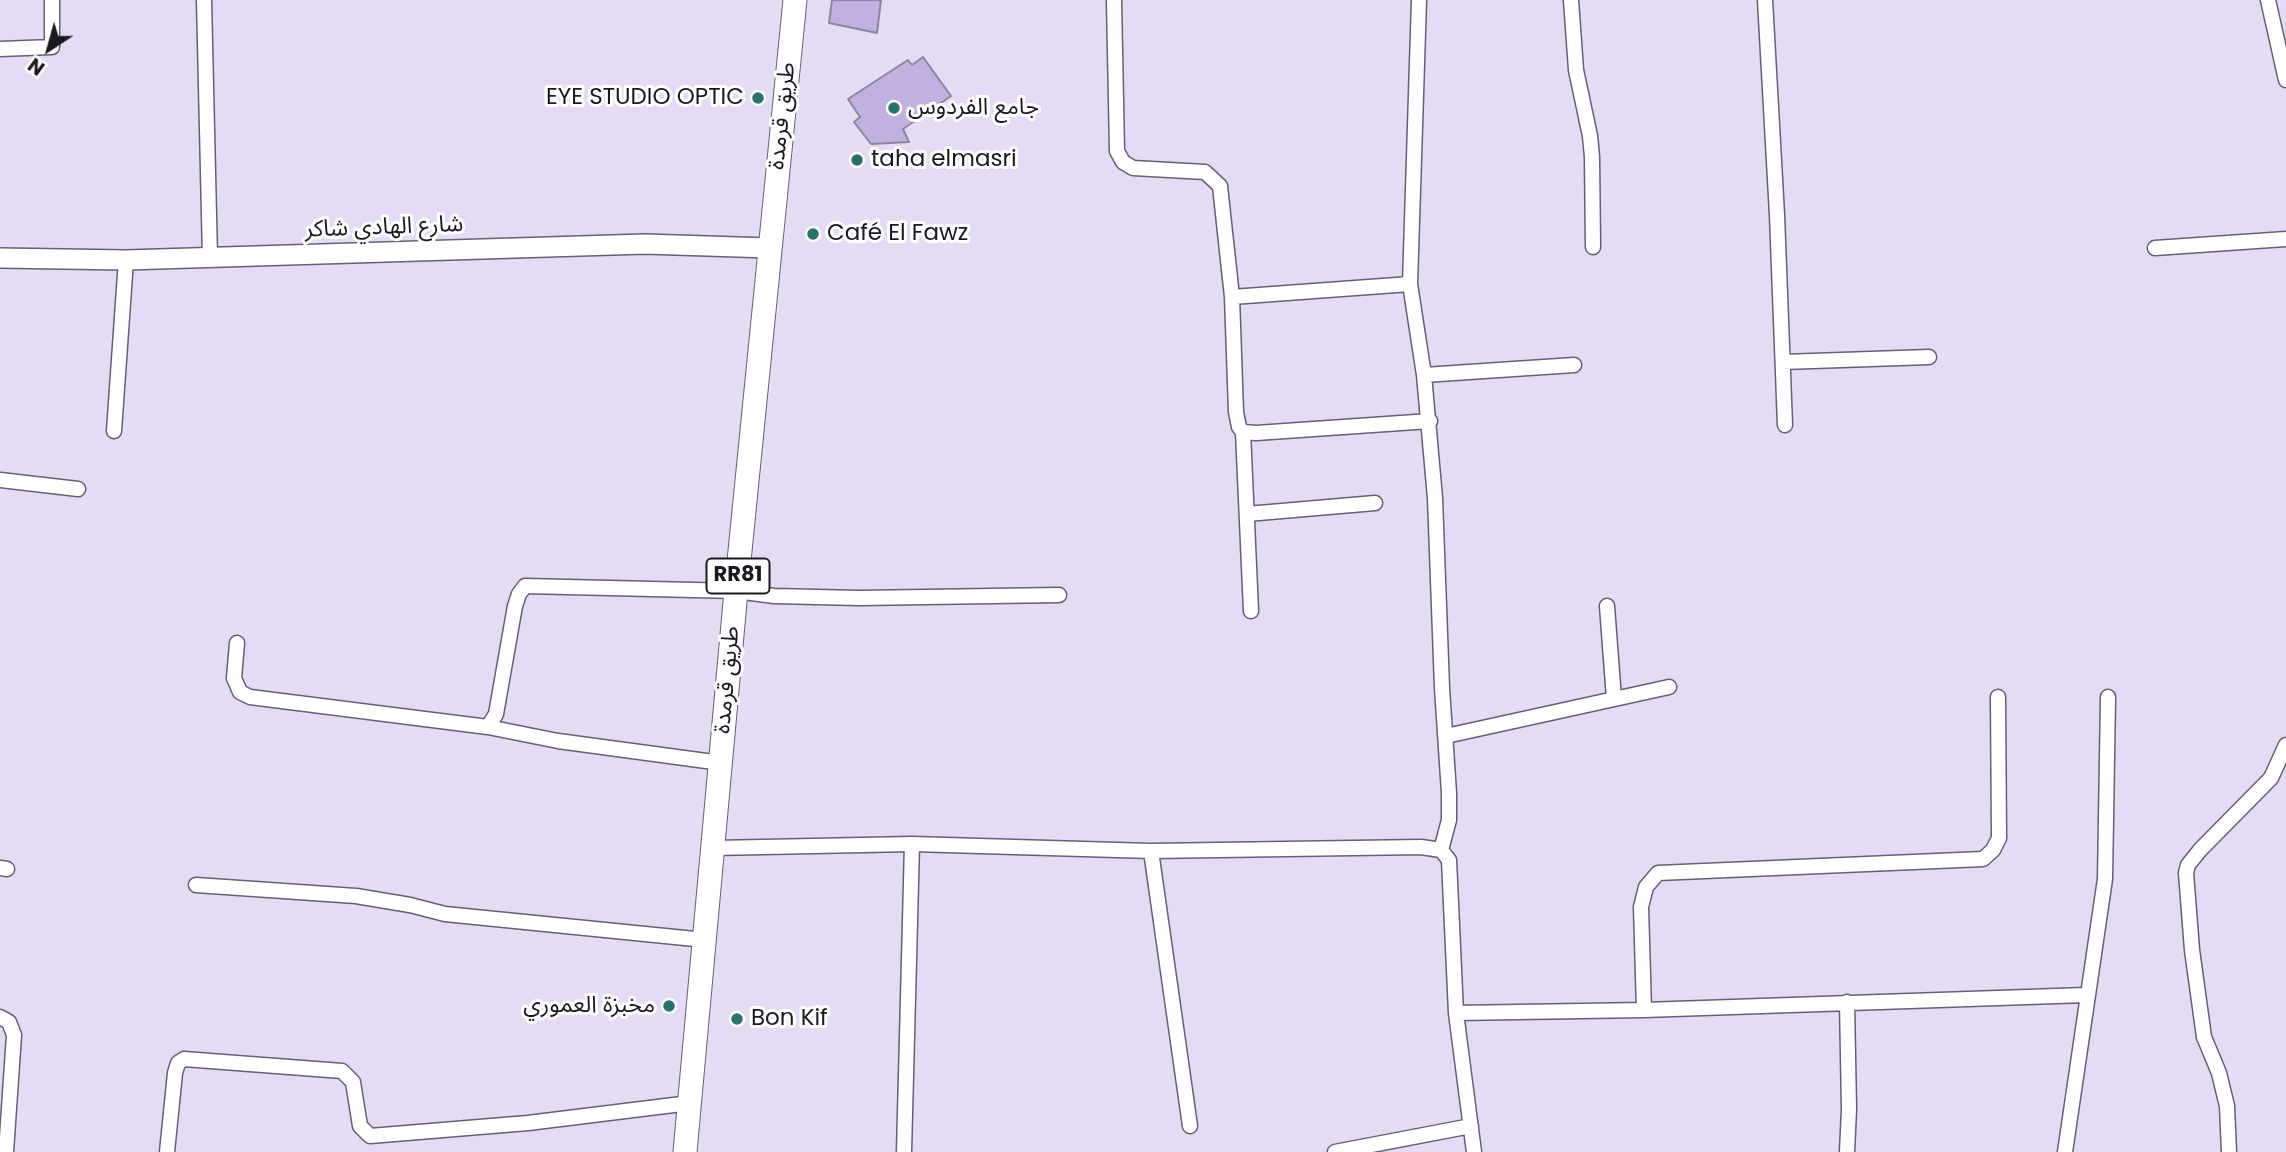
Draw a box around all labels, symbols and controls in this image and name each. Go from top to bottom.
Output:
north arrow [14,14,84,84]
text: N [23,51,50,82]
street label: طريق قرمدة [764,61,802,171]
place label: EYE STUDIO OPTIC [546,84,744,112]
marker: EYE STUDIO OPTIC [750,90,766,106]
place label: جامع الفردوس [908,94,1039,122]
marker: جامع الفردوس [886,100,902,116]
place label: taha elmasri [871,146,1017,174]
marker: taha elmasri [849,152,865,168]
street label: شارع الهادي شاكر [304,211,464,245]
place label: Café El Fawz [827,220,968,248]
marker: Café El Fawz [805,226,821,242]
road number: RR81 [706,558,770,594]
street label: طريق قرمدة [710,625,746,735]
place label: مخبزة العموري [523,992,655,1020]
marker: مخبزة العموري [661,998,677,1014]
place label: Bon Kif [751,1005,828,1033]
marker: Bon Kif [729,1011,745,1027]

